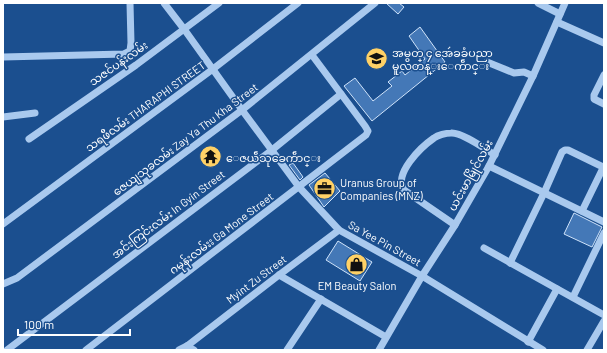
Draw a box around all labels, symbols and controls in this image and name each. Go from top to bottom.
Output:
street label: သဇင်ပန်းလမ်း [86,38,152,90]
school or university icon: အမွတ္ ၄ အေဴခခံပညာ မူလတန္းေကဵာင္း [363,45,389,71]
place label: အမွတ္ ၄ အေဴခခံပညာ မူလတန္းေကဵာင္း [392,46,493,75]
street label: သရဖီလမ်း THARAPHI STREET [83,58,209,156]
street label: ဇေယျသုခလမ်း Zay Ya Thu Kha Street [110,80,262,200]
street label: ယင်းမာမြိုင်လမ်း [445,137,498,214]
temple icon: ေဇယဵသုခေကဵာင္း [198,144,224,170]
place label: ေဇယဵသုခေကဵာင္း [226,151,321,167]
street label: အင်းကြင်းလမ်း In Gyin Street [109,167,229,263]
office icon: Uranus Group of Companies (MNZ) [311,175,337,201]
place label: Uranus Group of Companies (MNZ) [340,176,423,202]
street label: ဂမုန်းလမ်းး Ga Mone Street [166,190,277,279]
street label: Sa Yee Pin Street [346,218,424,268]
street label: Myint Zu Street [223,252,289,306]
shop icon: EM Beauty Salon [344,252,370,278]
place label: EM Beauty Salon [318,279,396,292]
scale bar [18,311,130,337]
text: 100 m [24,317,54,331]

